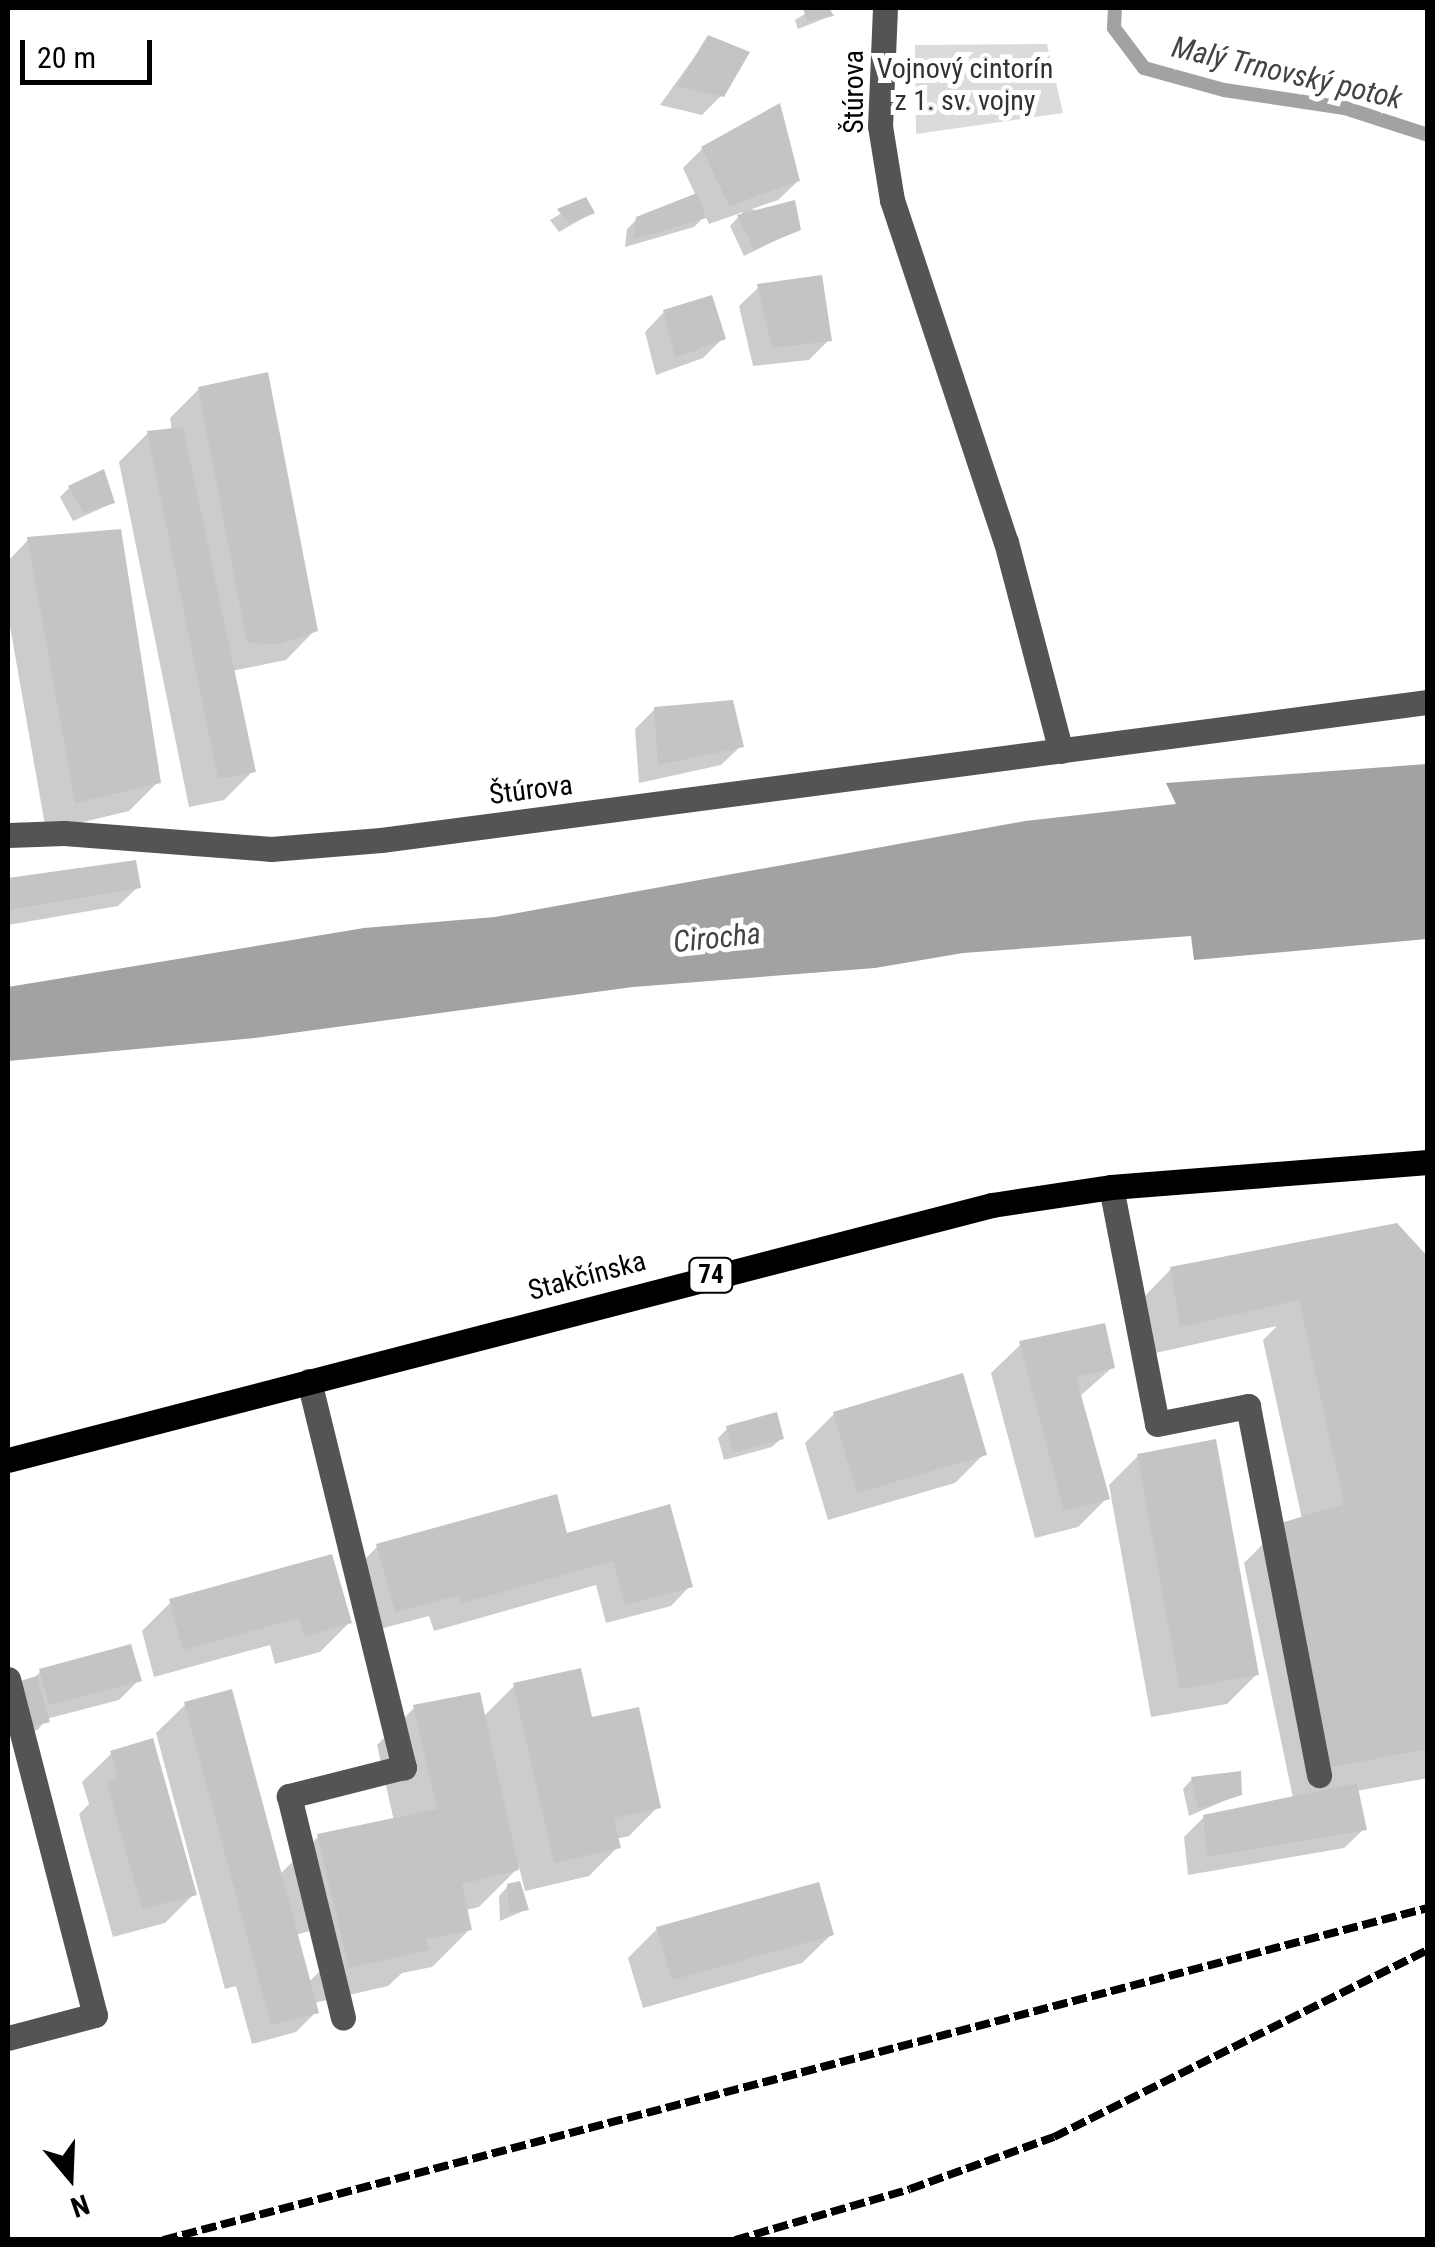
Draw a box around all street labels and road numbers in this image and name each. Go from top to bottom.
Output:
street label: Štúrova [837,50,871,134]
street label: Štúrova [487,768,575,812]
street label: Stakčínska [524,1244,650,1308]
road number: 74 [686,1255,736,1295]

